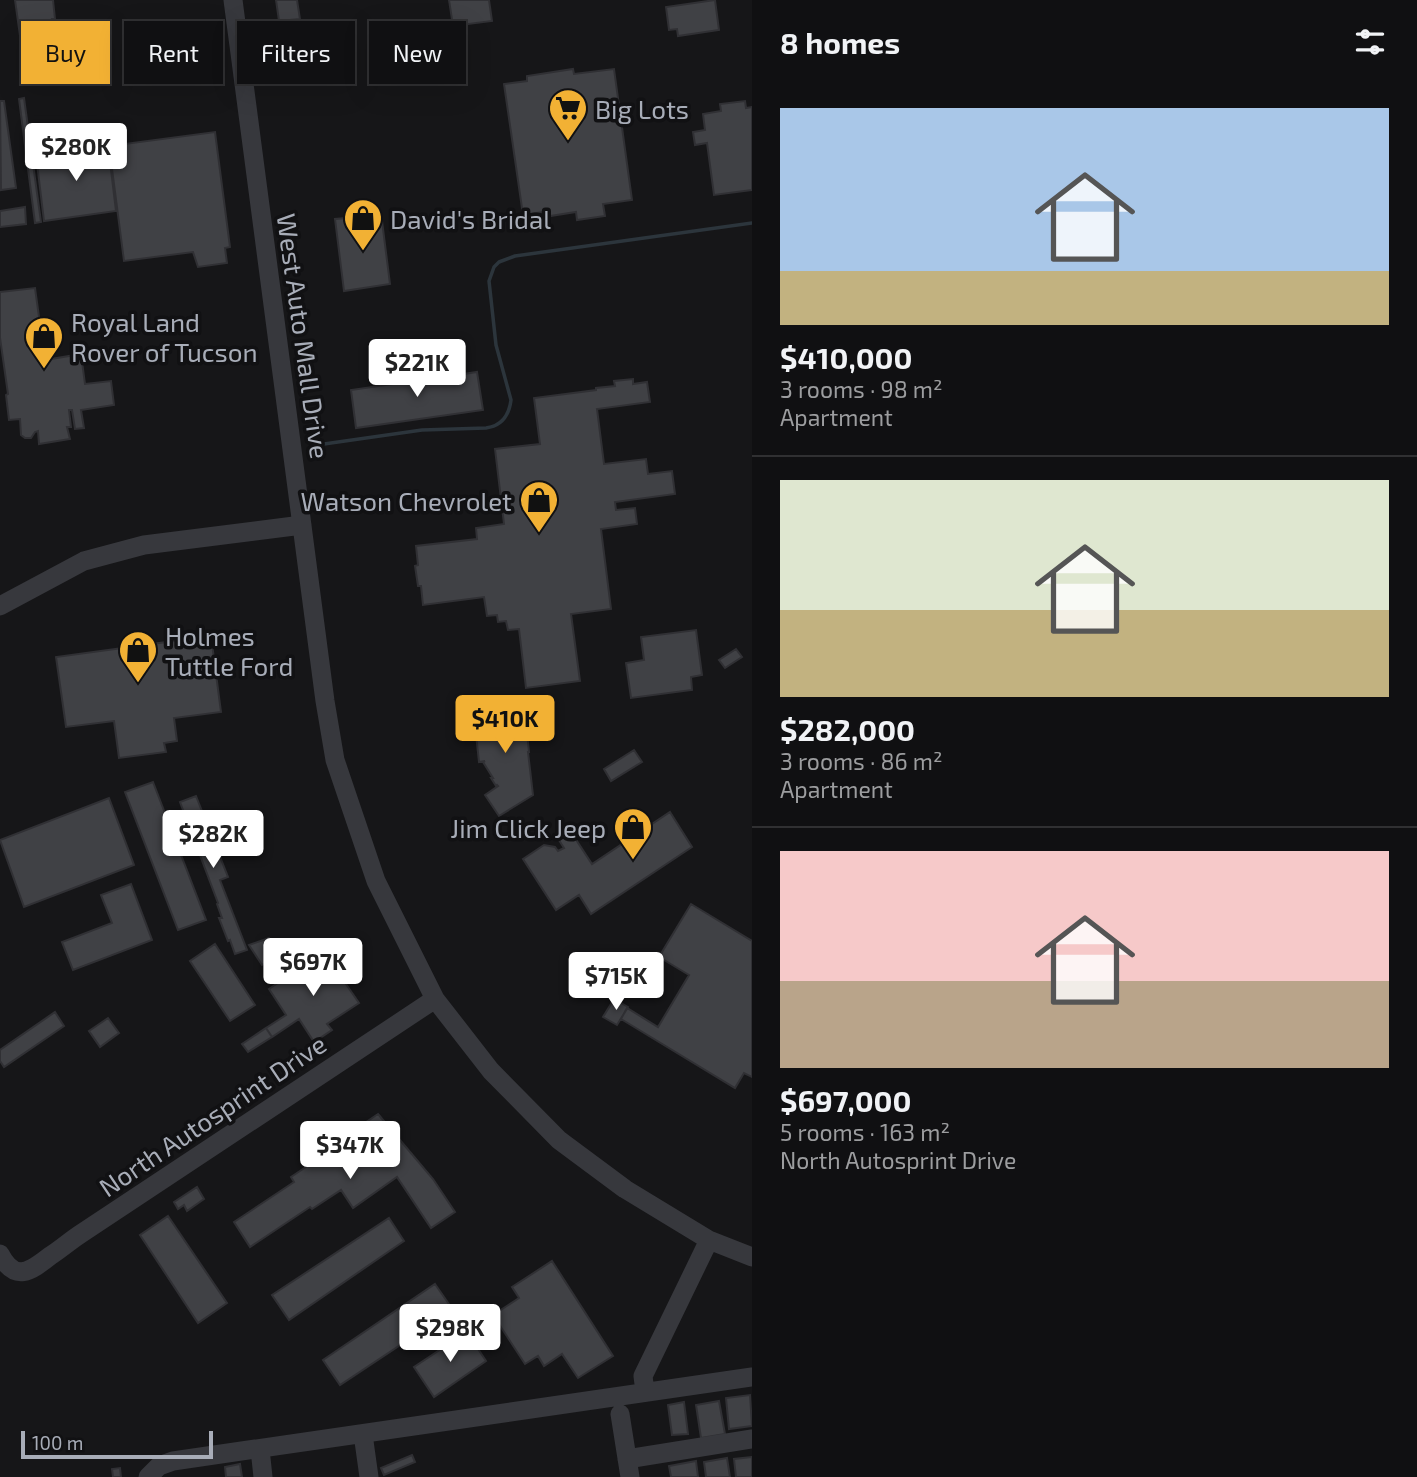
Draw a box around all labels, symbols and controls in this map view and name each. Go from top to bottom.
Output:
chip: Buy [21,21,110,84]
chip: Rent [124,21,223,84]
chip: Filters [237,21,355,84]
chip: New [369,21,466,84]
icon: filters [1351,23,1389,61]
text: 8 homes [780,24,900,60]
supermarket icon: Big Lots [547,87,589,142]
place label: Big Lots [595,93,689,124]
pin: $280K [27,124,125,183]
text: $280K [41,132,111,160]
icon: home [1022,154,1148,280]
shop icon: David's Bridal [342,197,384,252]
place label: David's Bridal [390,203,551,234]
street label: West Auto Mall Drive [271,211,337,461]
place label: Royal Land Rover of Tucson [71,306,258,367]
shop icon: Royal Land Rover of Tucson [23,315,65,370]
text: $410,000 [780,339,912,375]
pin: $221K [368,340,466,399]
text: $221K [385,348,449,376]
text: 3 rooms · 98 m² [780,375,942,403]
text: Apartment [780,403,893,431]
shop icon: Watson Chevrolet [518,479,560,534]
place label: Watson Chevrolet [301,485,512,516]
icon: home [1022,526,1148,652]
place label: Holmes Tuttle Ford [165,620,293,681]
shop icon: Holmes Tuttle Ford [117,629,159,684]
pin: $410K [456,696,554,755]
text: $410K [471,704,539,732]
text: $282,000 [780,711,915,747]
text: 3 rooms · 86 m² [780,747,942,775]
text: Apartment [780,775,893,803]
shop icon: Jim Click Jeep [612,806,654,861]
pin: $282K [164,810,262,870]
place label: Jim Click Jeep [450,812,606,843]
text: $282K [179,819,247,847]
icon: home [1022,897,1148,1023]
pin: $697K [264,939,362,998]
text: $697K [279,947,347,975]
pin: $715K [567,953,665,1012]
text: $715K [585,961,647,989]
street label: North Autosprint Drive [93,1027,331,1203]
text: $697,000 [780,1082,911,1118]
text: 5 rooms · 163 m² [780,1118,950,1146]
pin: $347K [301,1122,399,1181]
text: $347K [316,1130,384,1158]
text: North Autosprint Drive [780,1146,1016,1174]
pin: $298K [401,1304,499,1364]
text: $298K [415,1313,485,1341]
scale bar [21,1428,214,1460]
text: 100 m [32,1431,83,1454]

